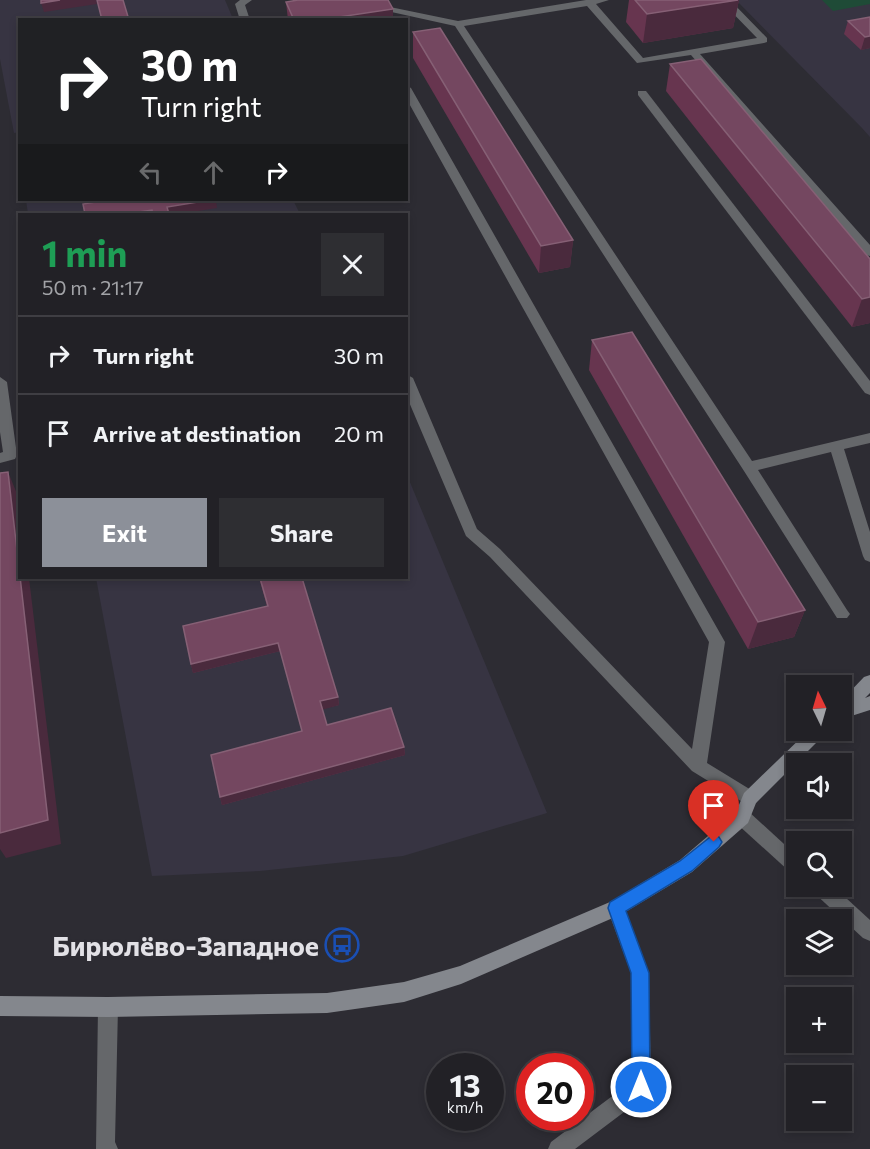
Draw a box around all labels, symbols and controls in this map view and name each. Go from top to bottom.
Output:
text: 30 m [141,38,238,90]
icon: right [42,42,120,120]
text: Turn right [141,90,261,123]
icon: left [134,156,167,189]
icon: ahead [197,156,230,189]
icon: right [260,156,293,189]
text: 1 min [42,230,127,274]
button: close [321,233,384,296]
text: 50 m · 21:17 [42,275,144,299]
icon: right [42,339,75,372]
text: Turn right [93,342,194,369]
text: 30 m [334,342,384,369]
icon: arrive [42,417,75,450]
text: Arrive at destination [93,420,301,447]
text: 20 m [334,420,384,447]
button: Exit [42,498,207,567]
button: Share [219,498,384,567]
north arrow [786,675,852,741]
map controls [786,675,852,1131]
button: sound [786,753,852,819]
pin [688,780,739,842]
icon: arrive [697,789,730,822]
button: search [786,831,852,897]
button: layers [786,909,852,975]
bus stop icon: Бирюлёво-Западное [324,927,360,963]
place label: Бирюлёво-Западное [52,929,319,962]
button: + [786,987,852,1053]
speed limit sign: 20 [516,1053,594,1131]
position arrow [609,1055,673,1119]
button: − [786,1065,852,1131]
text: 13 [449,1066,481,1103]
text: km/h [447,1098,483,1116]

